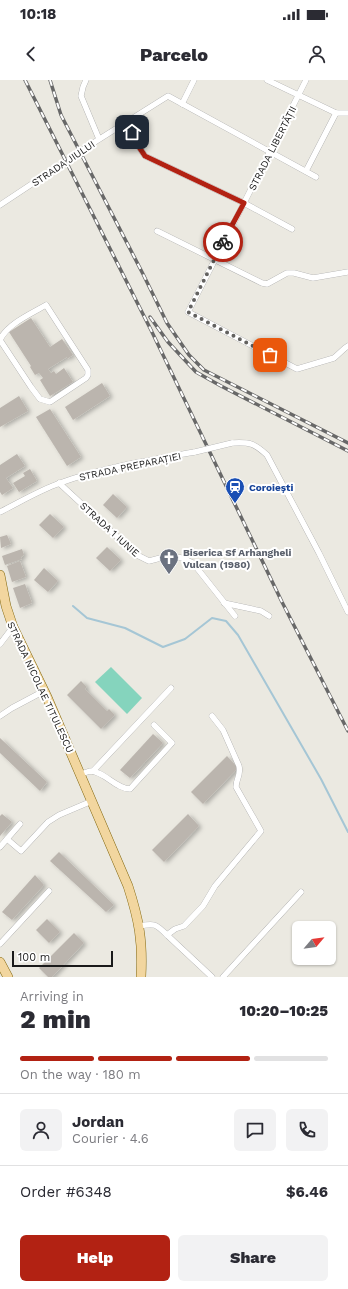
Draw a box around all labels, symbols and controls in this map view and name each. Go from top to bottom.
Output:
text: 10:18 [20,5,57,23]
icon: back [20,43,42,65]
icon: person [306,43,328,65]
text: Parcelo [140,44,208,65]
street label: STRADA LIBERTĂȚII [246,104,299,193]
pin [115,115,149,149]
icon: home [121,121,143,143]
street label: STRADA JIULUI [30,138,97,188]
courier [203,222,243,262]
icon: bike [212,231,234,253]
pin [253,338,287,372]
icon: bag [259,344,281,366]
street label: STRADA PREPARAȚIEI [78,450,182,484]
station icon: Coroiești [224,476,246,504]
place label: Coroiești [249,482,293,493]
street label: STRADA 1 IUNIE [78,500,142,559]
church icon: Biserica Sf Arhangheli Vulcan (1980) [158,547,180,575]
place label: Biserica Sf Arhangheli Vulcan (1980) [183,547,291,570]
street label: STRADA NICOLAE TITULESCU [5,620,76,755]
north arrow [292,921,336,965]
map controls [292,921,336,965]
scale bar [12,949,113,968]
text: 100 m [18,951,50,964]
text: Arriving in [20,989,84,1004]
text: 10:20–10:25 [240,1002,328,1020]
text: 2 min [20,1004,91,1034]
text: On the way · 180 m [20,1067,141,1082]
button: person [20,1109,62,1151]
button: chat [234,1109,276,1151]
button: phone [286,1109,328,1151]
text: Jordan [72,1113,124,1131]
text: Courier · 4.6 [72,1131,149,1146]
text: Order #6348 [20,1183,112,1201]
text: $6.46 [286,1183,328,1201]
button: Help [20,1235,170,1281]
button: Share [178,1235,328,1281]

